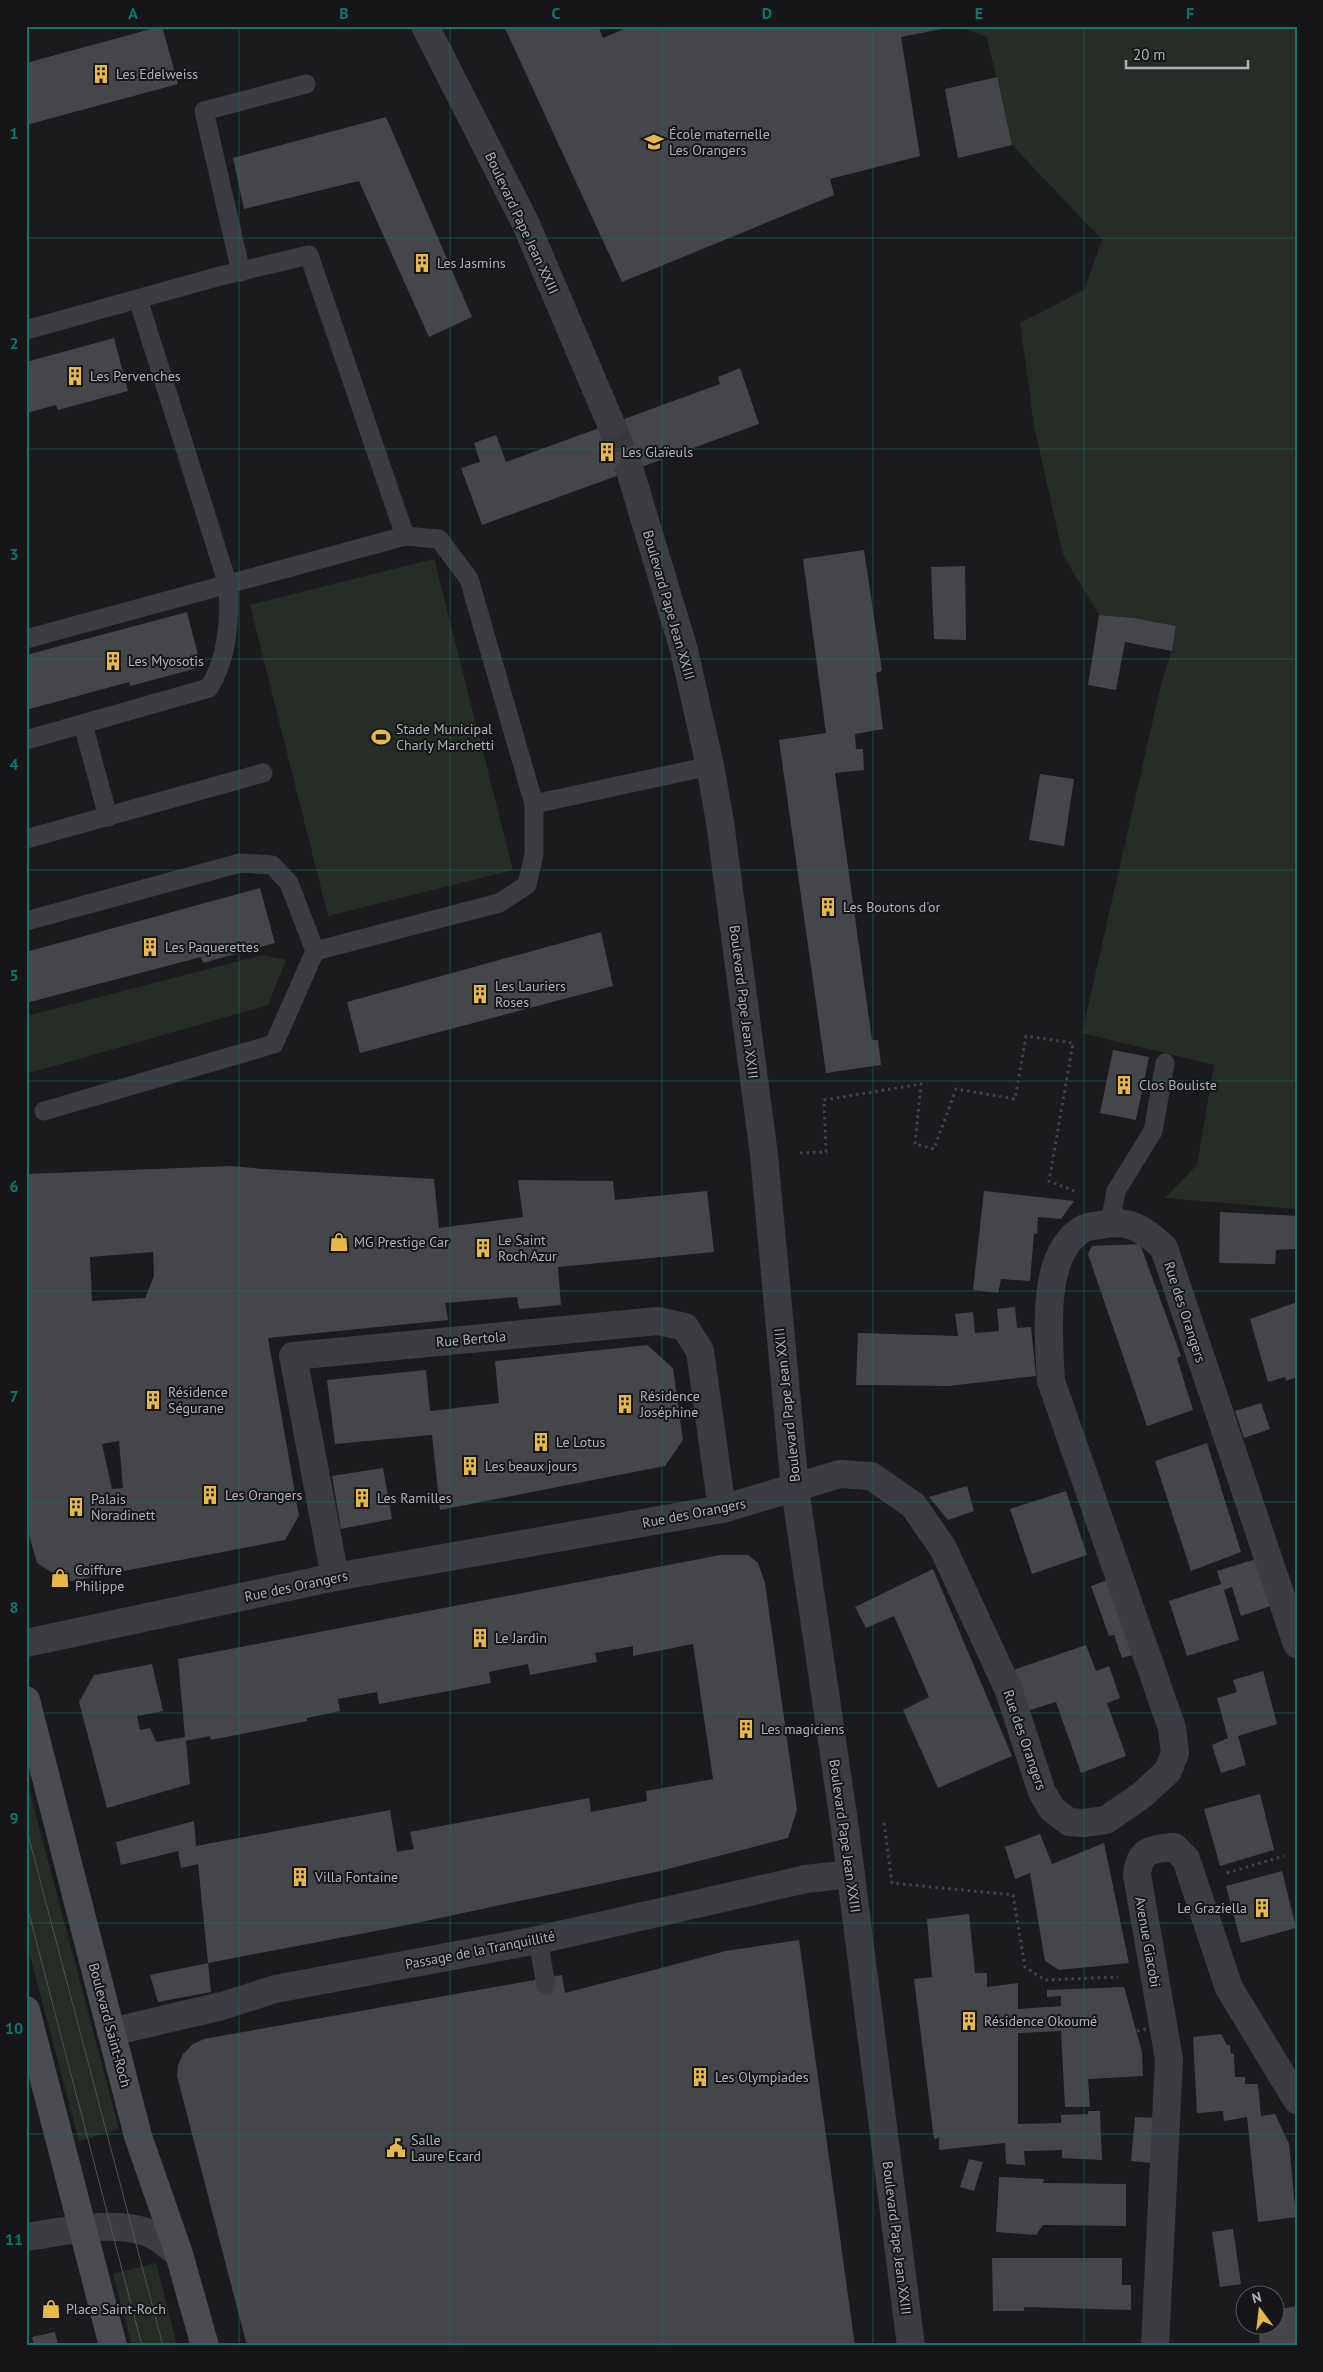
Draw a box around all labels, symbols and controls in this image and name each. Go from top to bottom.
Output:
text: A [128,3,138,23]
text: B [339,3,349,23]
text: C [552,3,561,23]
text: D [762,3,772,23]
text: E [975,3,983,23]
text: F [1186,3,1194,23]
scale bar [1126,38,1248,70]
text: 20 m [1133,45,1166,64]
building icon: Les Edelweiss [90,63,112,85]
place label: Les Edelweiss [116,65,198,83]
text: 1 [9,123,19,143]
place label: École maternelle Les Orangers [669,125,770,159]
school or university icon: École maternelle Les Orangers [643,131,665,153]
street label: Boulevard Pape Jean XXIII [481,149,563,297]
building icon: Les Jasmins [411,252,433,274]
place label: Les Jasmins [437,254,506,272]
text: 2 [9,333,19,353]
building icon: Les Pervenches [64,365,86,387]
place label: Les Pervenches [90,367,181,385]
building icon: Les Glaïeuls [596,441,618,463]
place label: Les Glaïeuls [622,443,693,461]
street label: Boulevard Pape Jean XXIII [639,528,699,682]
text: 3 [9,544,19,564]
building icon: Les Myosotis [102,650,124,672]
place label: Les Myosotis [128,652,204,670]
place label: Stade Municipal Charly Marchetti [396,720,494,754]
sports icon: Stade Municipal Charly Marchetti [370,726,392,748]
text: 4 [9,754,19,774]
building icon: Les Boutons d'or [817,896,839,918]
place label: Les Boutons d'or [843,898,940,916]
street label: Boulevard Pape Jean XXIII [726,924,762,1080]
building icon: Les Paquerettes [139,936,161,958]
place label: Les Paquerettes [165,938,259,956]
text: 5 [9,965,19,985]
place label: Les Lauriers Roses [495,977,566,1011]
building icon: Les Lauriers Roses [469,983,491,1005]
building icon: Clos Bouliste [1113,1074,1135,1096]
place label: Clos Bouliste [1139,1076,1217,1094]
text: 6 [9,1176,19,1196]
shop icon: MG Prestige Car [328,1231,350,1253]
place label: Le Saint Roch Azur [498,1231,557,1265]
place label: MG Prestige Car [354,1233,449,1251]
building icon: Le Saint Roch Azur [472,1237,494,1259]
street label: Rue des Orangers [1160,1259,1210,1365]
street label: Rue Bertola [435,1327,507,1351]
street label: Boulevard Pape Jean XXIII [770,1327,804,1483]
place label: Résidence Ségurane [168,1383,228,1417]
text: 7 [9,1386,19,1406]
place label: Résidence Joséphine [639,1387,700,1421]
building icon: Résidence Ségurane [142,1389,164,1411]
building icon: Résidence Joséphine [614,1393,636,1415]
building icon: Le Lotus [530,1431,552,1453]
place label: Le Lotus [556,1433,605,1451]
building icon: Les beaux jours [459,1455,481,1477]
place label: Les beaux jours [485,1457,577,1475]
building icon: Les Orangers [199,1484,221,1506]
place label: Les Orangers [225,1486,302,1504]
building icon: Les Ramilles [351,1487,373,1509]
place label: Les Ramilles [377,1489,452,1507]
place label: Palais Noradinett [91,1490,155,1524]
street label: Rue des Orangers [641,1494,747,1532]
building icon: Palais Noradinett [65,1496,87,1518]
place label: Coiffure Philippe [75,1561,124,1595]
street label: Rue des Orangers [243,1566,349,1606]
shop icon: Coiffure Philippe [49,1567,71,1589]
text: 8 [9,1597,19,1617]
building icon: Le Jardin [469,1627,491,1649]
place label: Le Jardin [495,1629,547,1647]
street label: Rue des Orangers [999,1687,1051,1793]
building icon: Les magiciens [735,1718,757,1740]
place label: Les magiciens [761,1720,845,1738]
street label: Boulevard Pape Jean XXIII [825,1758,865,1914]
text: 9 [9,1808,19,1828]
building icon: Villa Fontaine [289,1866,311,1888]
place label: Villa Fontaine [314,1868,398,1886]
street label: Avenue Giacobi [1131,1895,1165,1989]
building icon: Le Graziella [1251,1897,1273,1919]
place label: Le Graziella [1177,1899,1247,1917]
street label: Passage de la Tranquillité [404,1927,556,1973]
street label: Boulevard Saint-Roch [85,1961,135,2089]
building icon: Résidence Okoumé [958,2010,980,2032]
place label: Résidence Okoumé [984,2012,1097,2030]
text: 10 [5,2018,23,2038]
building icon: Les Olympiades [689,2066,711,2088]
place label: Les Olympiades [715,2068,809,2086]
place label: Salle Laure Ecard [411,2131,481,2165]
public building icon: Salle Laure Ecard [385,2137,407,2159]
street label: Boulevard Pape Jean XXIII [879,2160,915,2316]
text: 11 [5,2229,23,2249]
north arrow [1236,2284,1286,2334]
text: N [1250,2288,1263,2307]
shop icon: Place Saint-Roch [40,2298,62,2320]
place label: Place Saint-Roch [66,2300,166,2318]

